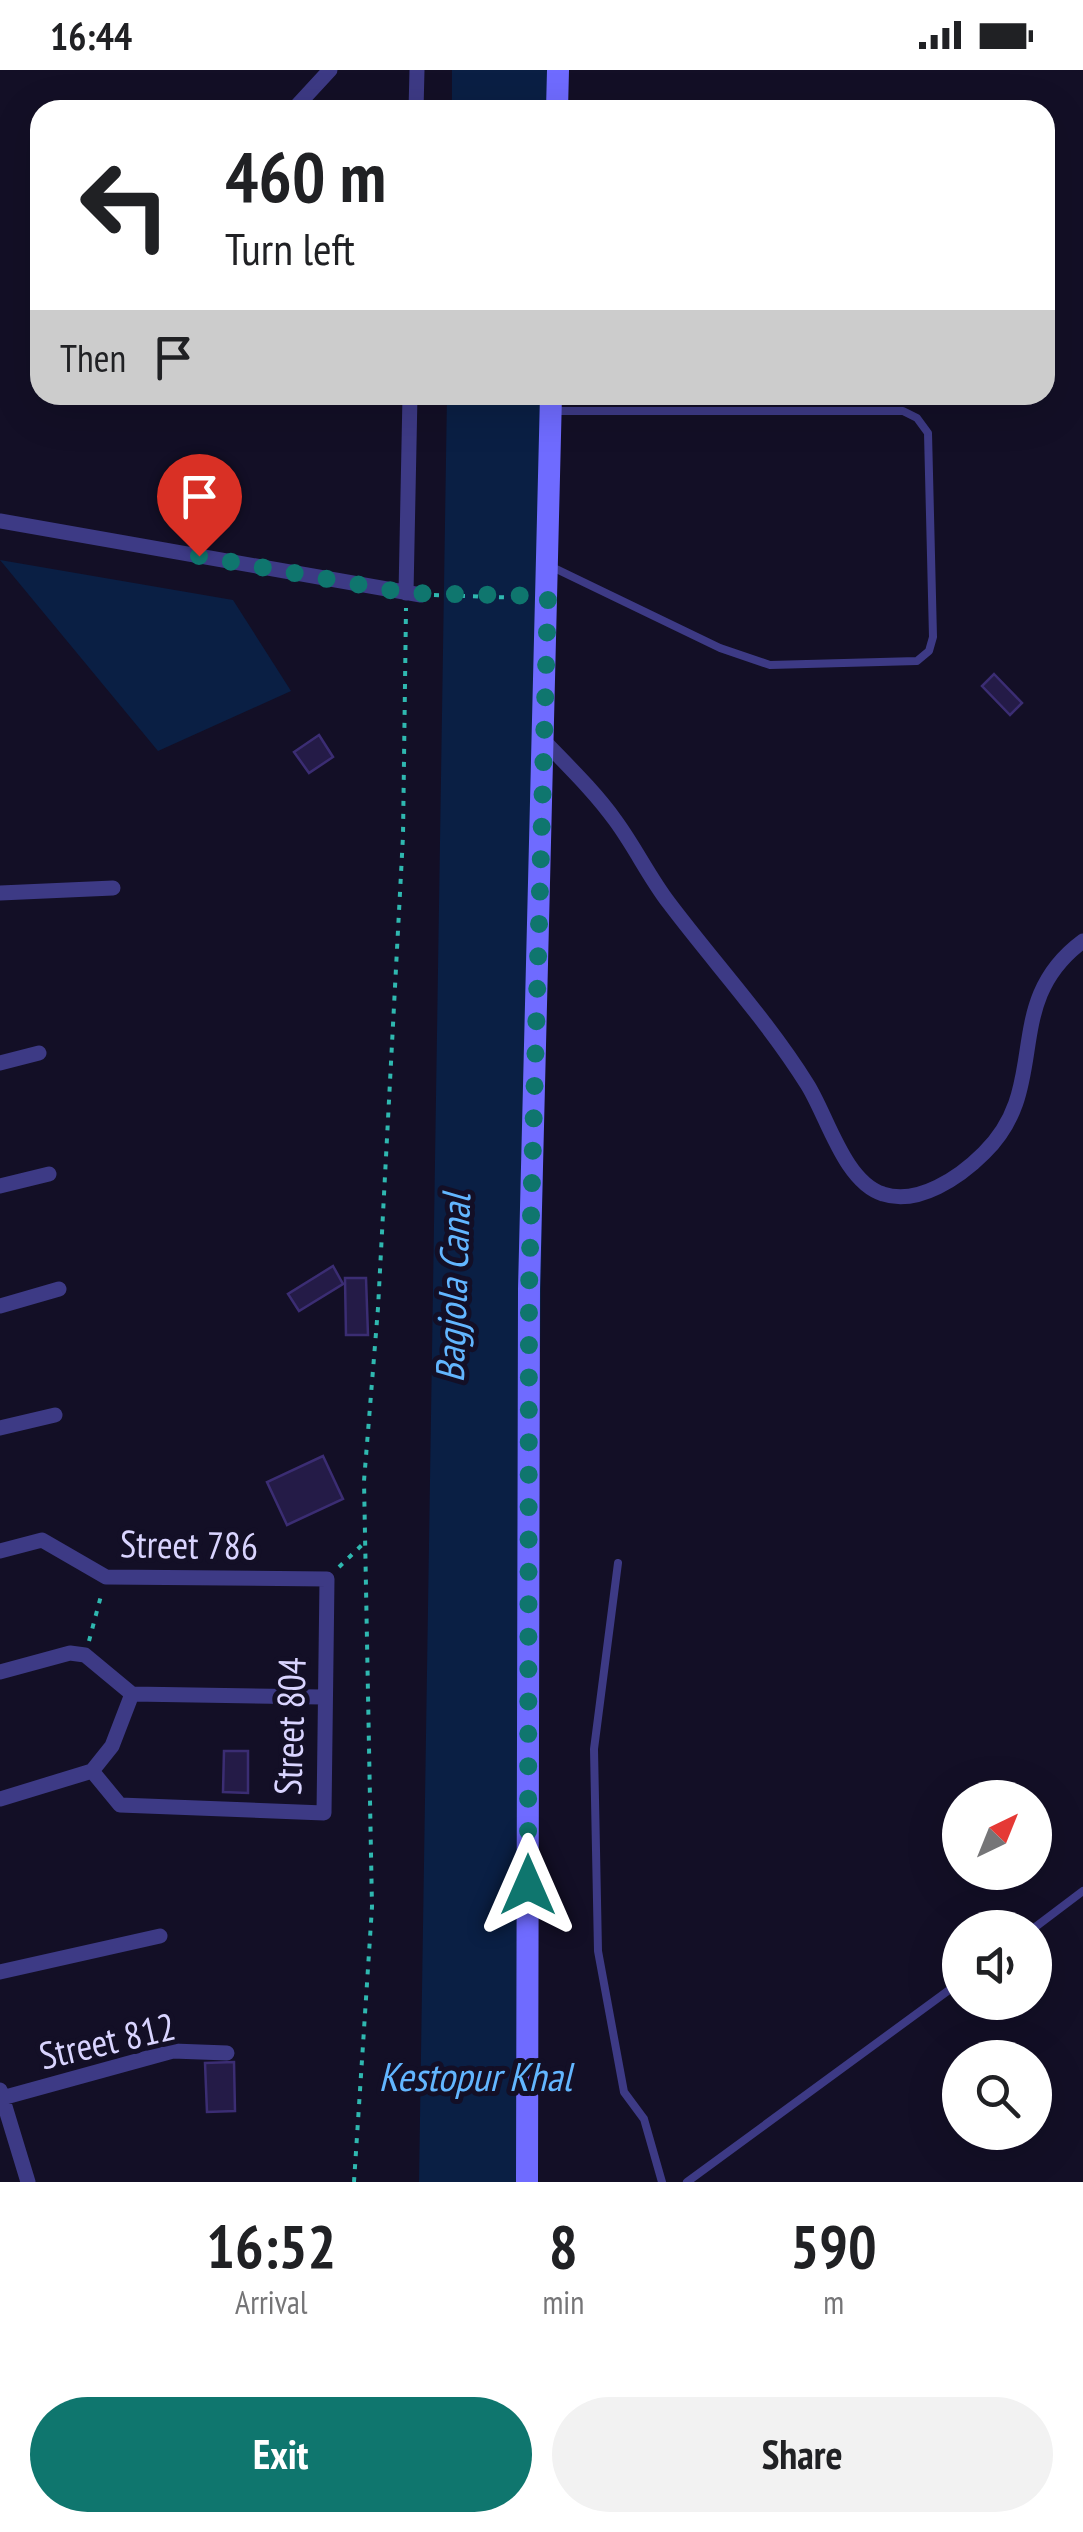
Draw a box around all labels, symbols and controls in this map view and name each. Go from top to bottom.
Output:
text: 16:44 [50,11,132,60]
text: 460 m [225,131,386,221]
icon: left [60,140,190,270]
text: Turn left [225,219,355,277]
icon: arrive [146,330,201,385]
text: Then [60,333,126,382]
pin [157,454,242,557]
icon: arrive [172,469,227,524]
water label: Bagjola Canal [423,1189,481,1383]
street label: Street 786 [120,1518,258,1570]
street label: Street 804 [262,1656,316,1796]
north arrow [942,1780,1052,1890]
map controls [942,1780,1052,2150]
position arrow [476,1833,580,1937]
button: sound [942,1910,1052,2020]
street label: Street 812 [34,2001,180,2079]
button: search [942,2040,1052,2150]
water label: Kestopur Khal [379,2050,575,2102]
text: 16:52 [206,2207,336,2285]
text: 8 [549,2207,578,2285]
text: 590 [791,2207,877,2285]
text: Arrival [235,2281,307,2323]
text: min [542,2281,584,2323]
text: m [823,2281,844,2323]
button: Exit [30,2397,532,2512]
button: Share [552,2397,1053,2512]

